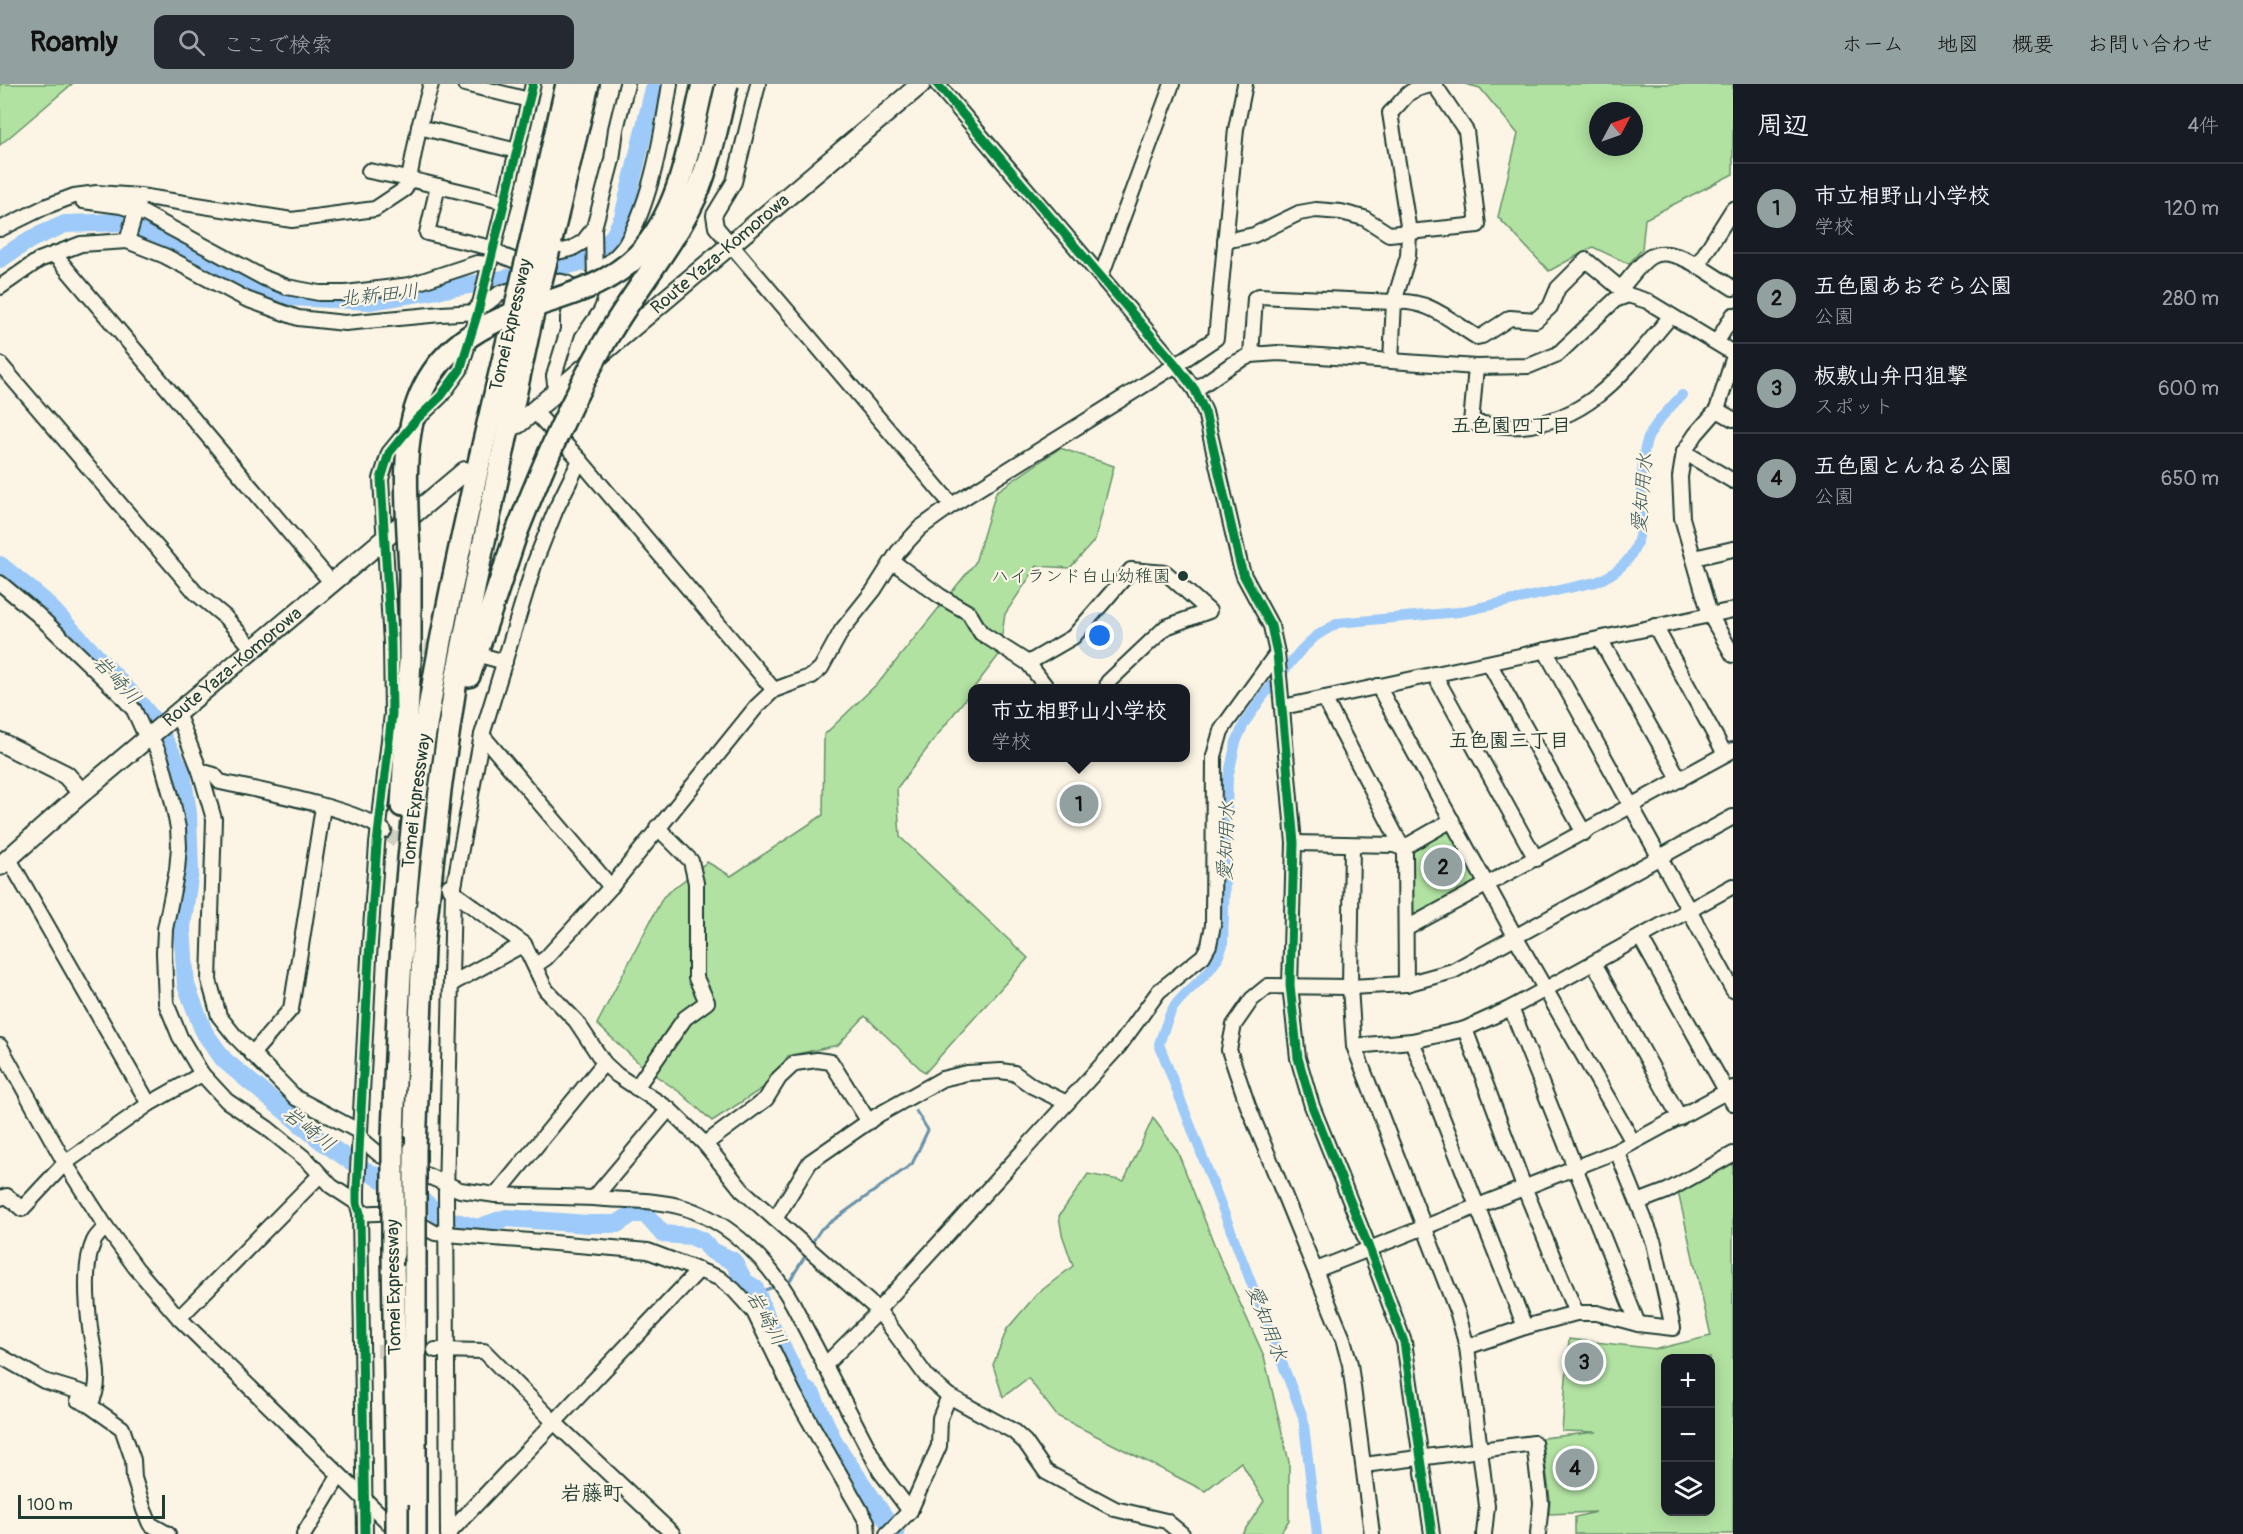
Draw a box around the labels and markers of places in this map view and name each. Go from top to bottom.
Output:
place label: ハイランド白山幼稚園 [991,565,1171,588]
marker: ハイランド白山幼稚園 [1176,569,1190,583]
pin: 1 [1060,782,1098,826]
pin: 2 [1424,844,1462,890]
pin: 3 [1564,1340,1604,1384]
pin: 4 [1556,1446,1594,1490]

